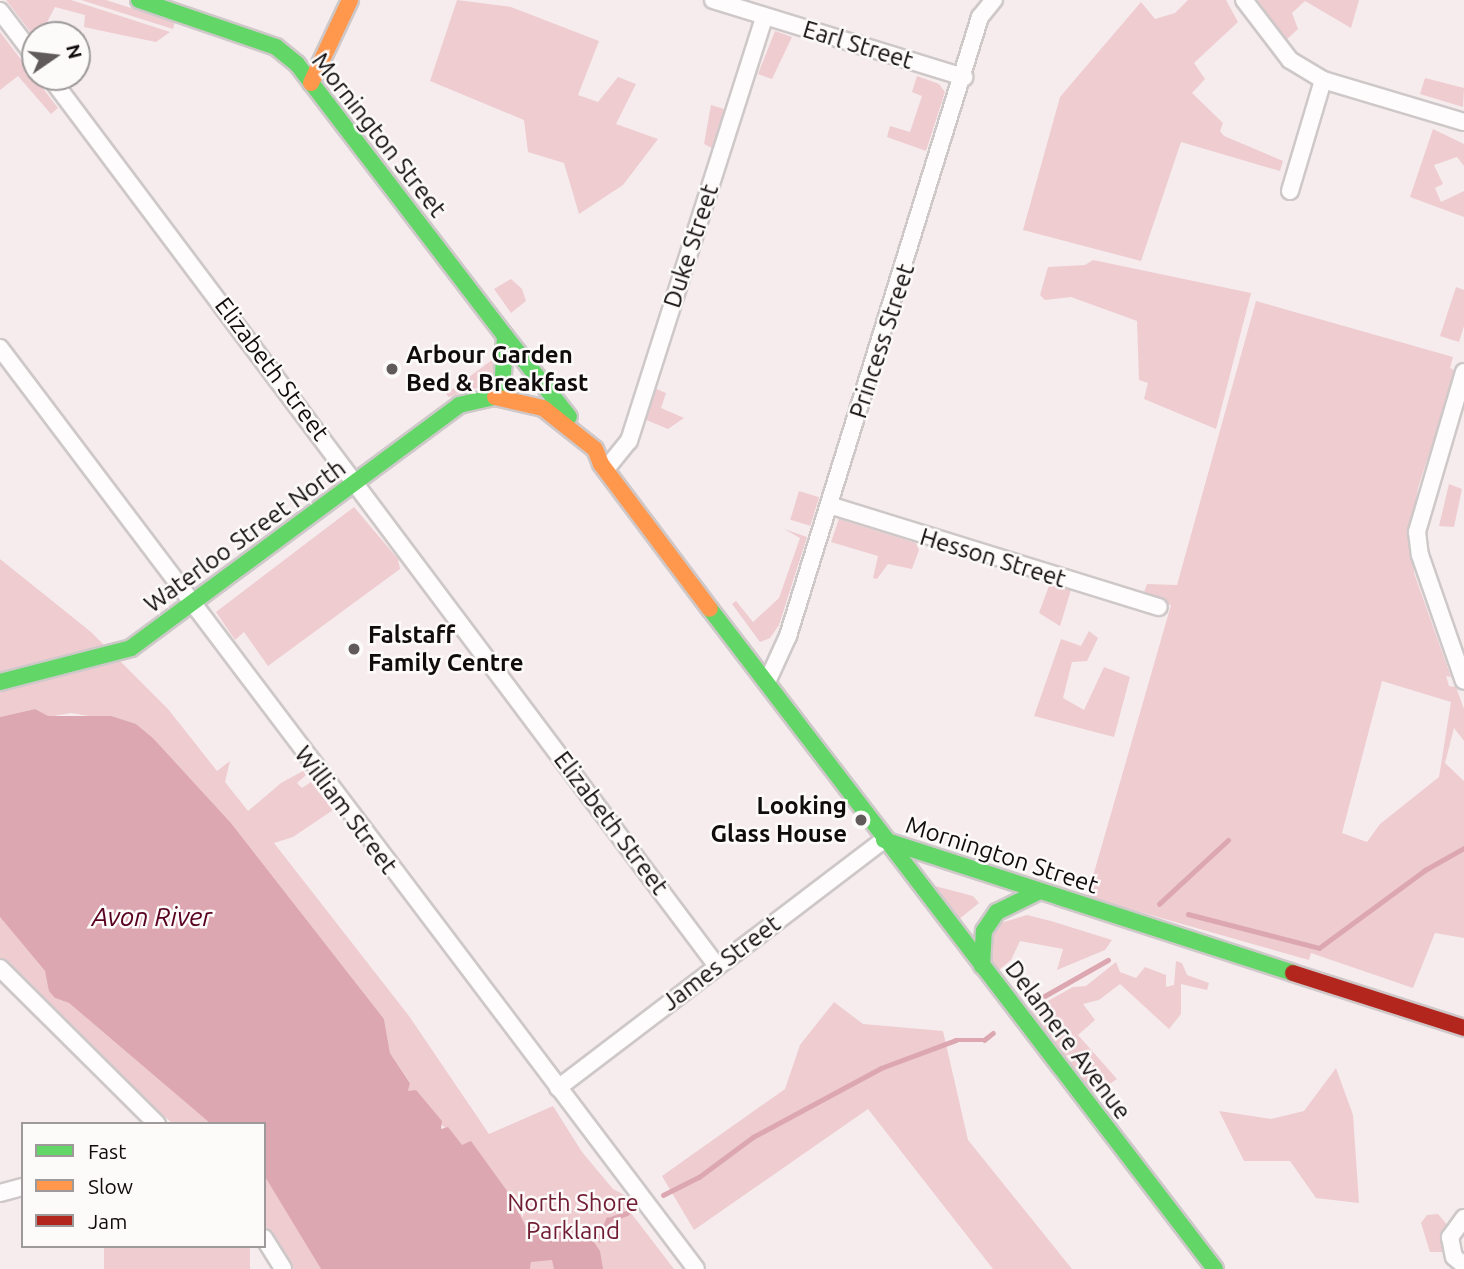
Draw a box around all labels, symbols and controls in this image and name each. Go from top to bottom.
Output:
street label: Earl Street [799,15,917,75]
north arrow [21,21,91,91]
text: N [62,42,87,61]
street label: Mornington Street [306,47,452,223]
street label: Duke Street [658,181,724,311]
street label: Princess Street [843,260,921,422]
street label: Elizabeth Street [209,292,335,446]
place label: Arbour Garden Bed & Breakfast [406,341,588,397]
marker: Arbour Garden Bed & Breakfast [384,361,400,377]
street label: Waterloo Street North [139,453,351,619]
street label: Hesson Street [917,522,1069,594]
place label: Falstaff Family Centre [368,621,524,677]
marker: Falstaff Family Centre [346,641,362,657]
street label: William Street [289,740,403,880]
street label: Elizabeth Street [548,746,674,900]
place label: Looking Glass House [710,792,847,848]
street label: Mornington Street [902,810,1102,900]
marker: Looking Glass House [853,812,869,828]
water label: Avon River [92,901,212,933]
street label: James Street [656,909,786,1017]
street label: Delamere Avenue [999,955,1137,1125]
legend [21,1122,266,1248]
text: Fast [88,1139,126,1163]
text: Slow [88,1174,133,1198]
park label: North Shore Parkland [507,1189,639,1245]
text: Jam [88,1209,127,1233]

